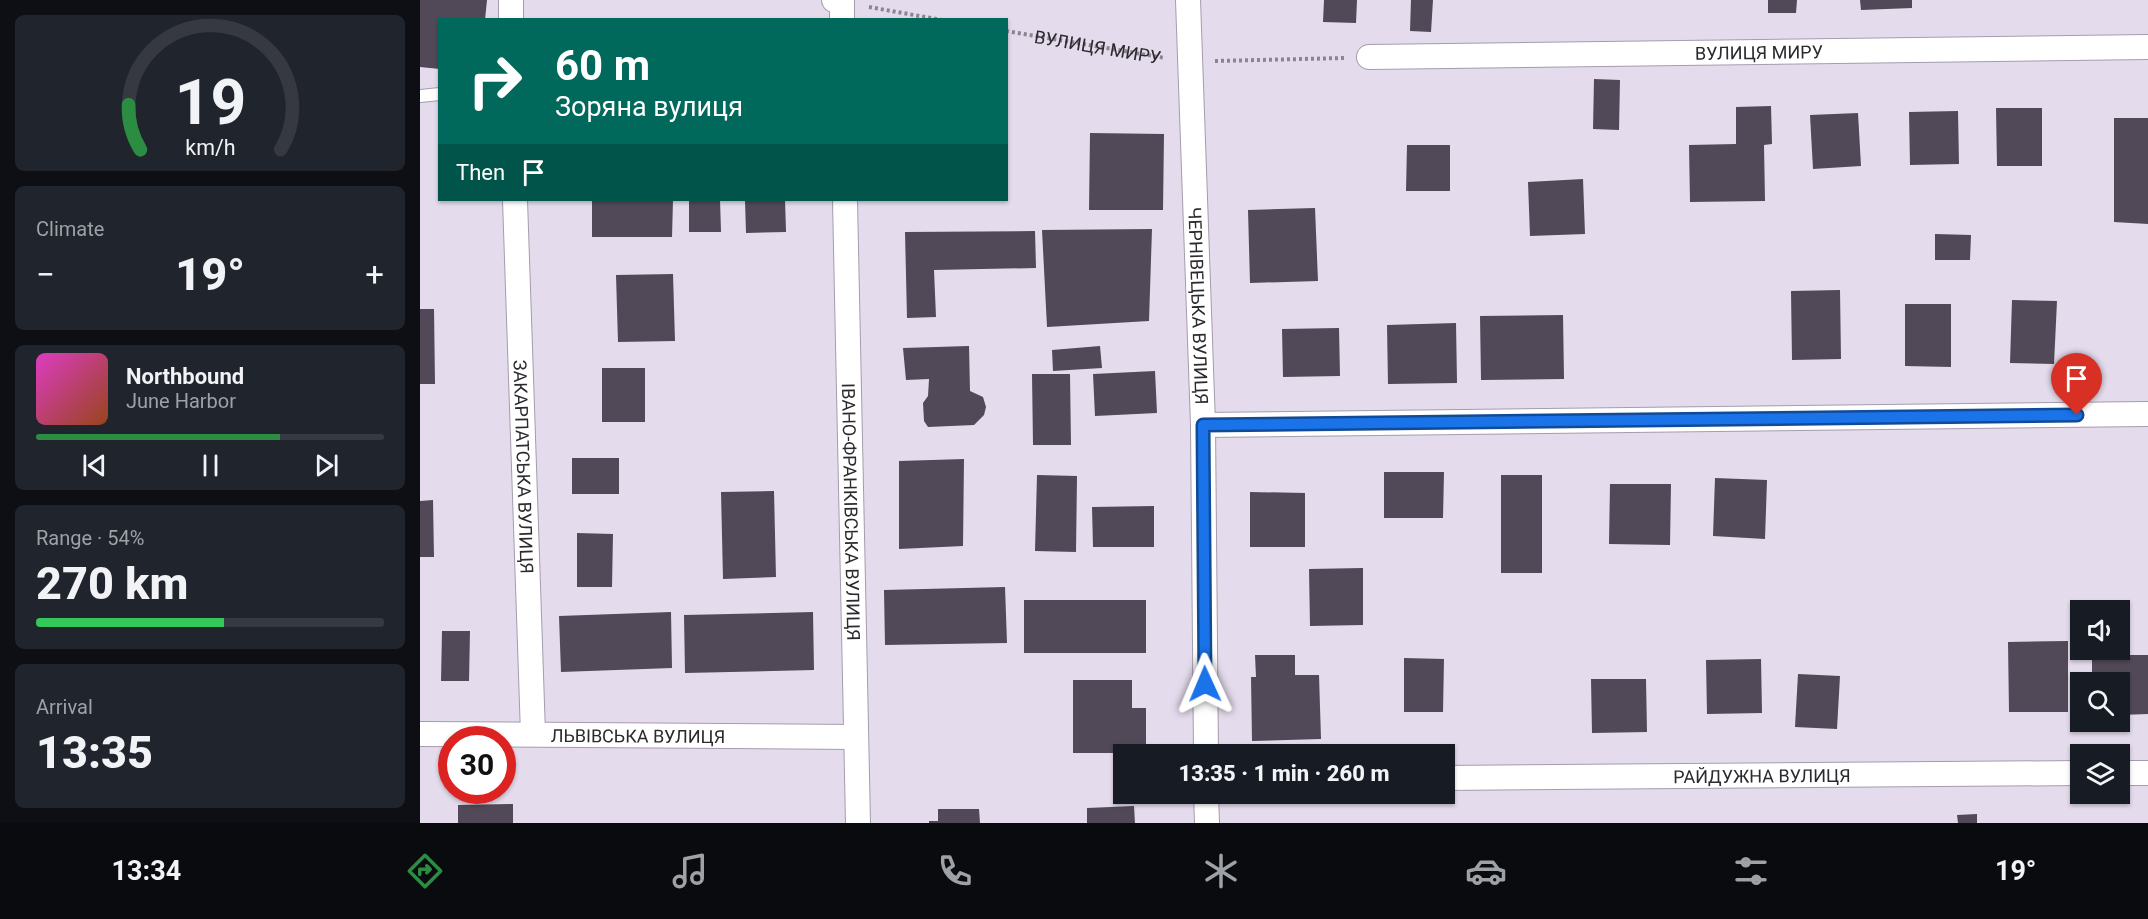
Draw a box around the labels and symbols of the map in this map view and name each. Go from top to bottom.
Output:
street label: ВУЛИЦЯ МИРУ [1033,26,1163,68]
street label: ВУЛИЦЯ МИРУ [1695,41,1823,63]
street label: ЧЕРНІВЕЦЬКА ВУЛИЦЯ [1185,207,1213,405]
pin [2051,353,2102,415]
street label: ЗАКАРПАТСЬКА ВУЛИЦЯ [510,360,538,574]
street label: ІВАНО-ФРАНКІВСЬКА ВУЛИЦЯ [838,383,865,641]
position arrow [1173,652,1237,716]
street label: ЛЬВІВСЬКА ВУЛИЦЯ [551,724,725,747]
speed limit sign: 30 [438,726,516,804]
street label: РАЙДУЖНА ВУЛИЦЯ [1673,764,1851,787]

